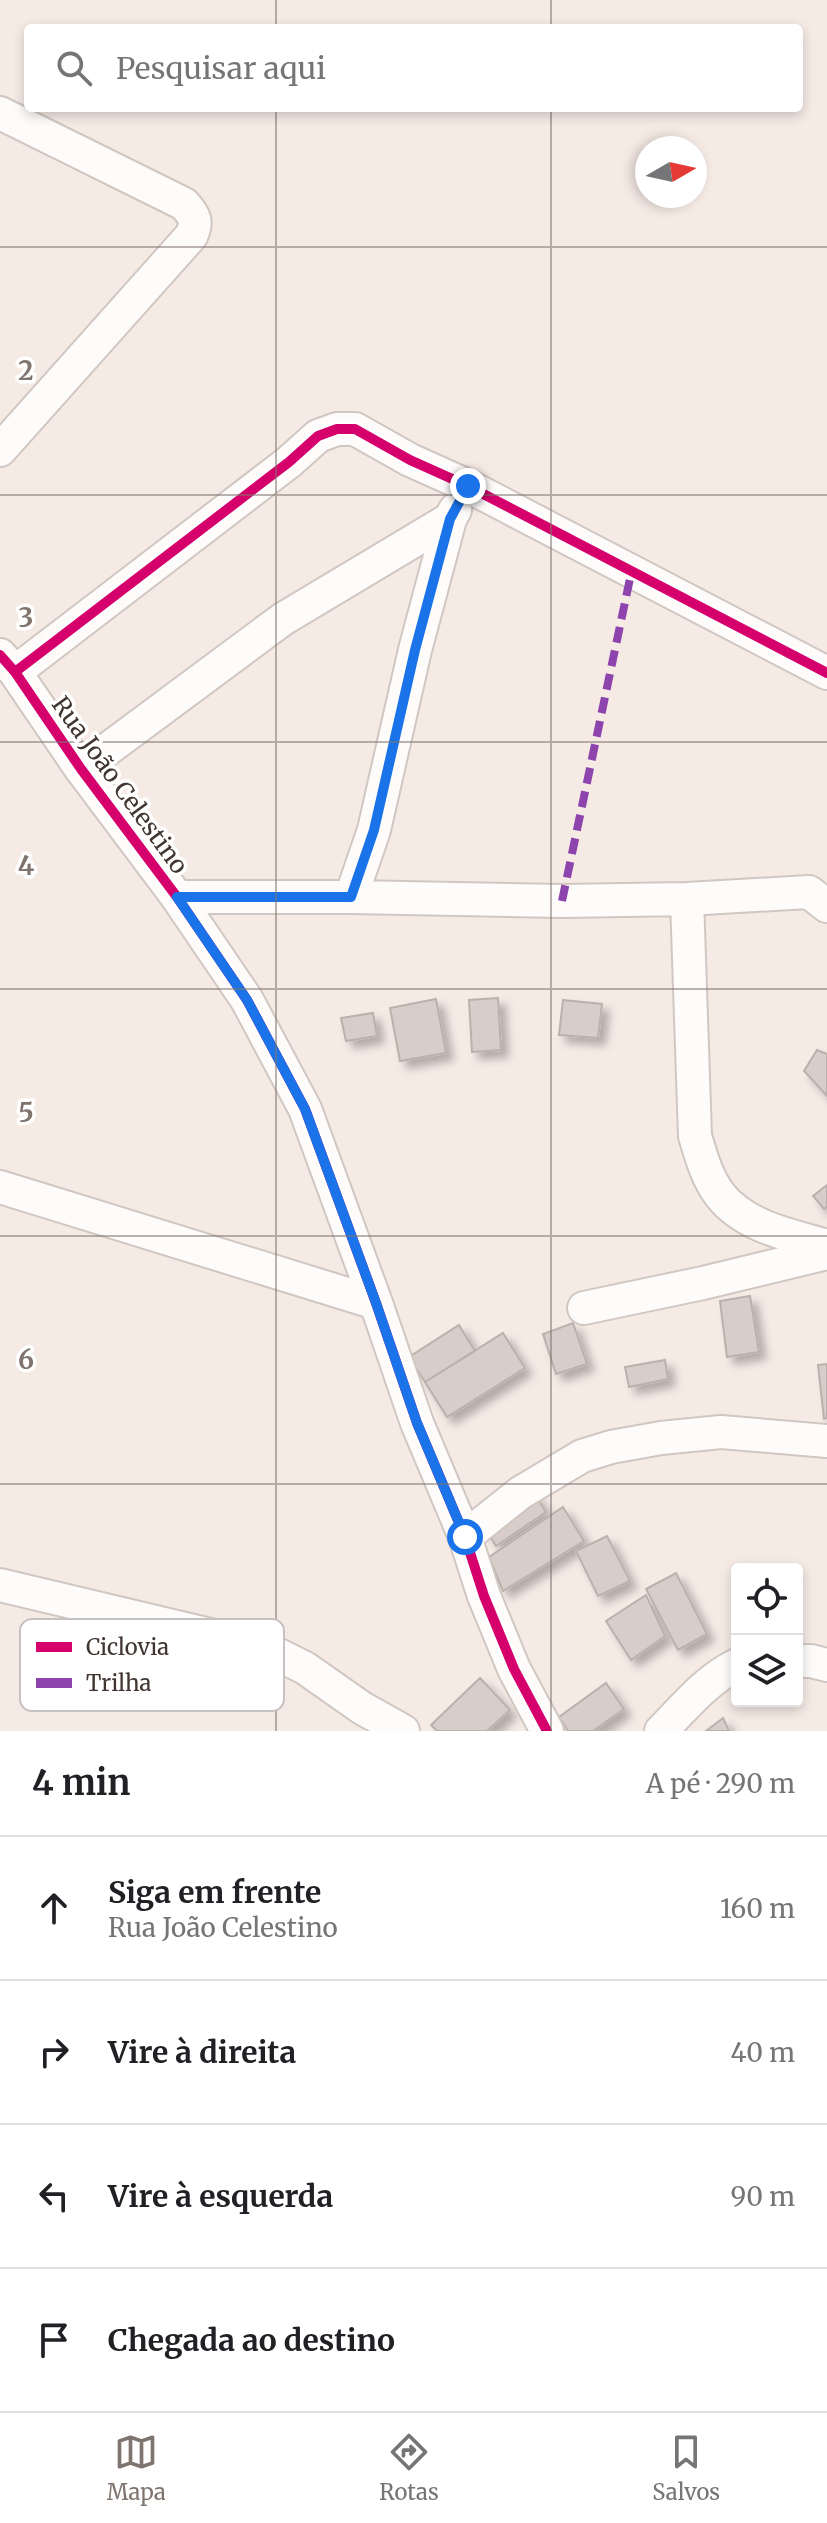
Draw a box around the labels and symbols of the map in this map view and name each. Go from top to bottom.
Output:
north arrow [635,136,707,208]
text: 2 [18,354,34,387]
route end [450,468,486,504]
text: 3 [19,601,33,634]
street label: Rua João Celestino [45,690,195,880]
text: 4 [18,849,35,882]
text: 5 [18,1096,34,1129]
text: 6 [18,1343,34,1376]
route start [447,1519,483,1555]
legend [20,1619,284,1711]
text: Ciclovia [86,1633,169,1661]
text: Trilha [86,1669,152,1697]

